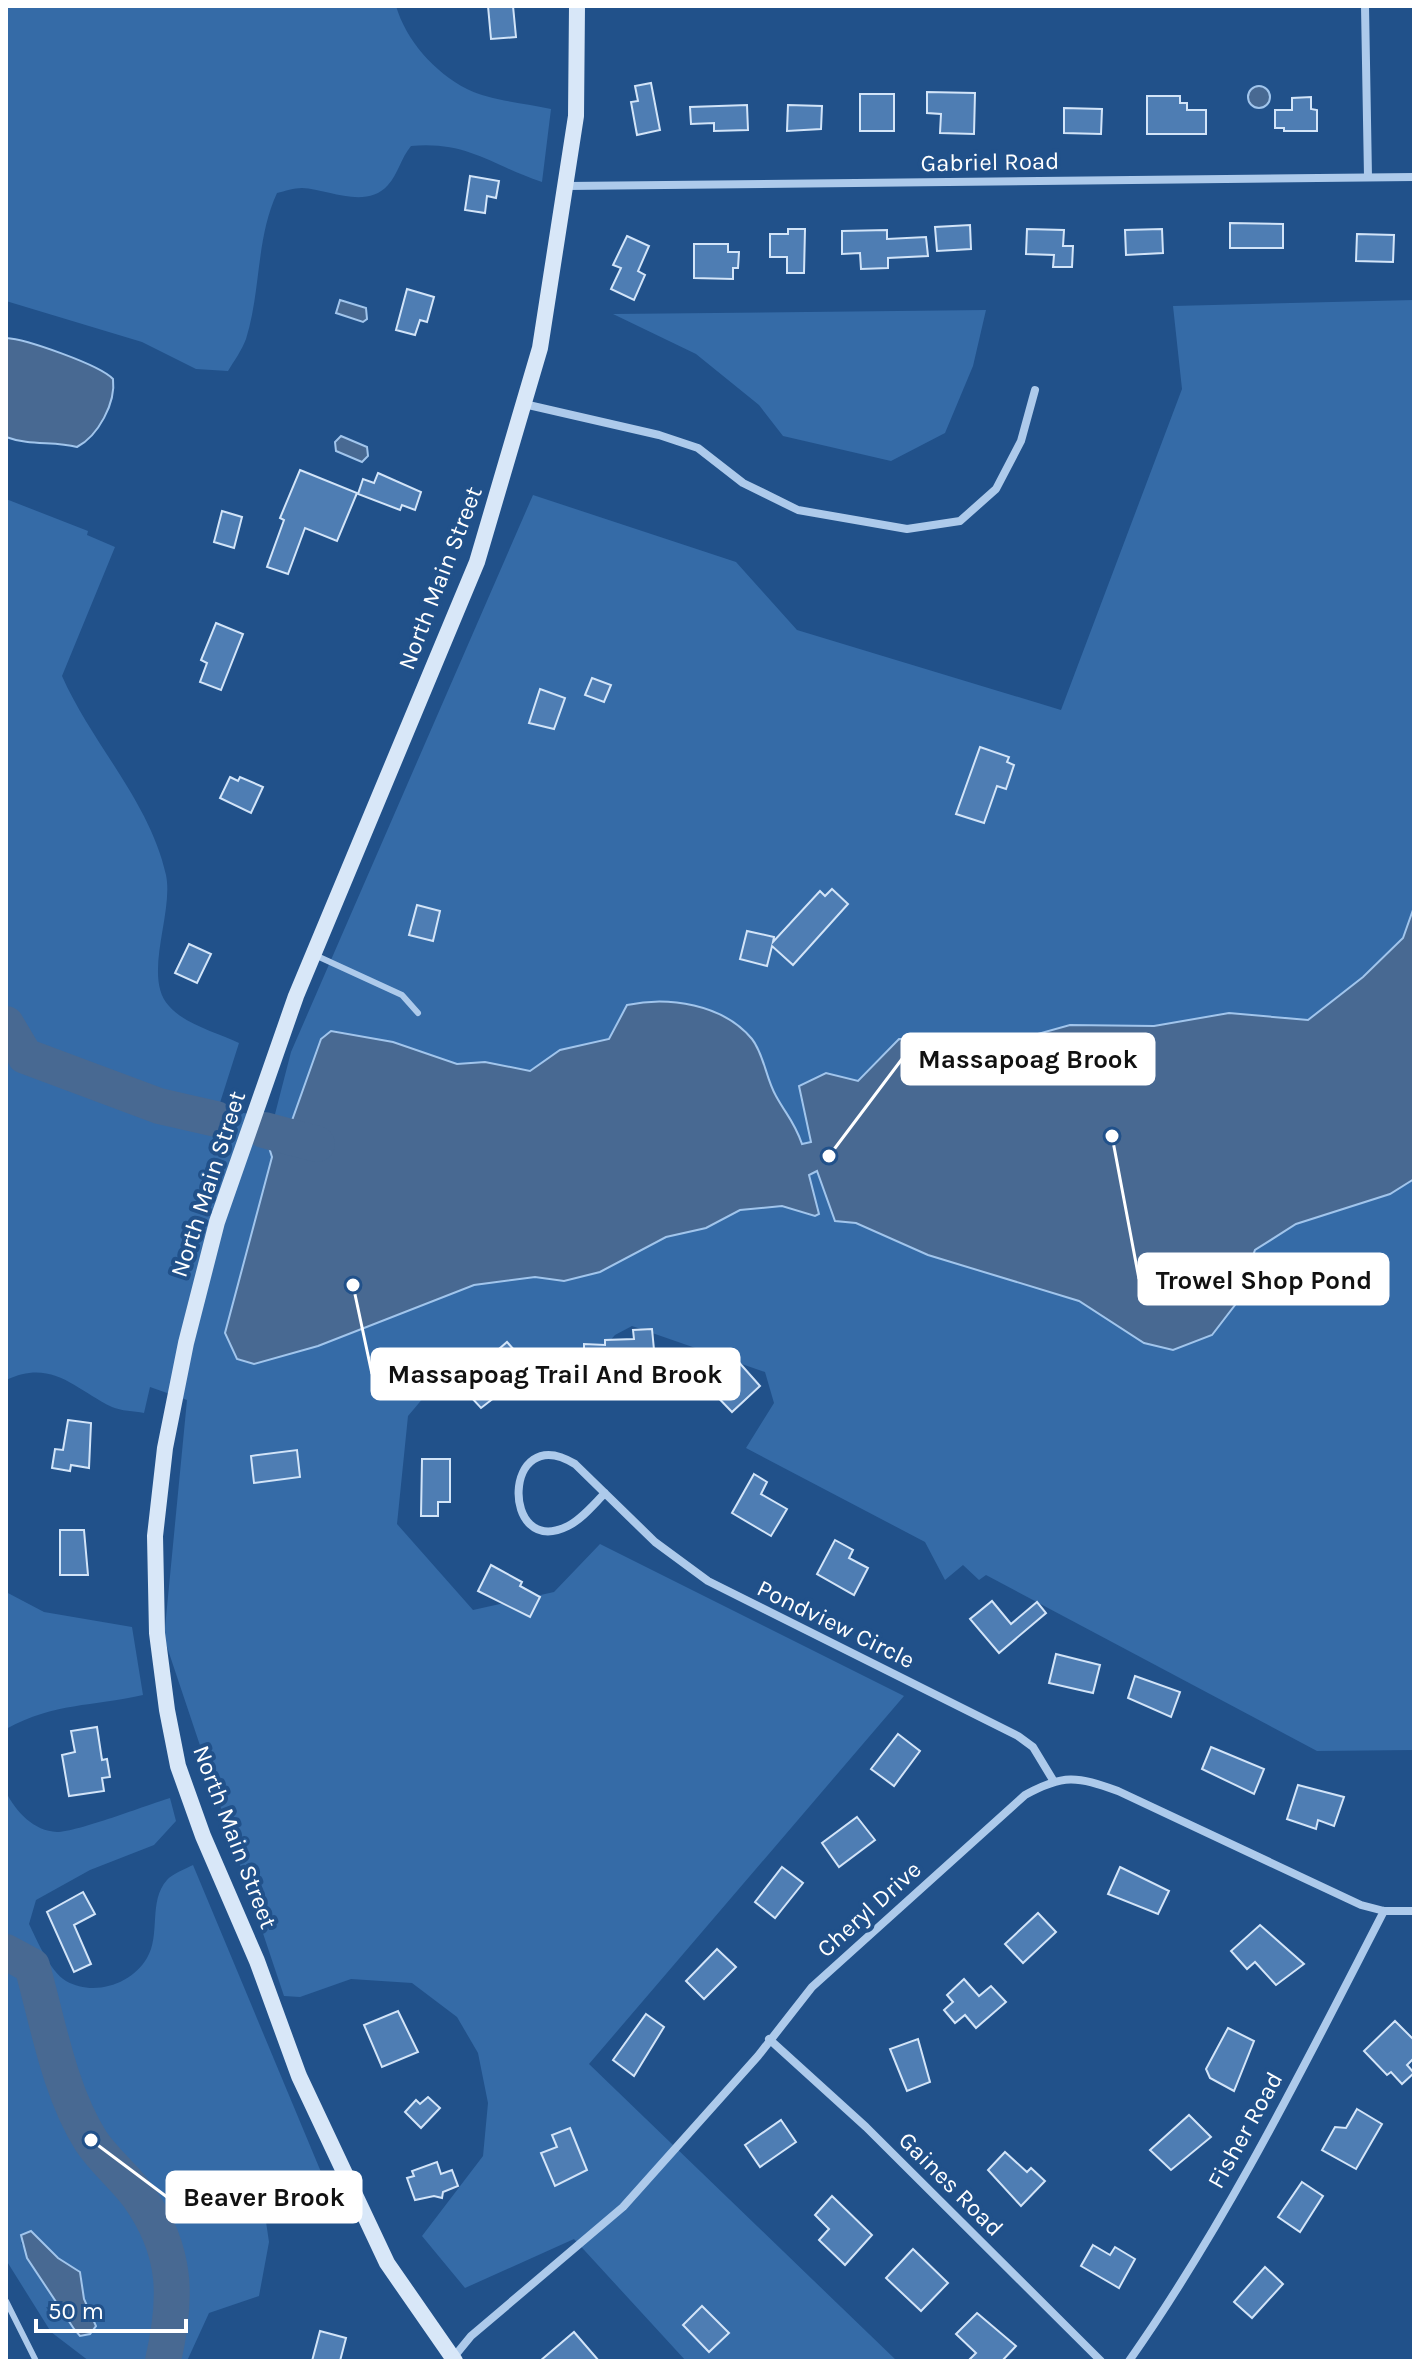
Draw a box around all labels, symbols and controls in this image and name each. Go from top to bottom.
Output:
street label: Gabriel Road [920,147,1060,177]
street label: North Main Street [392,482,488,674]
callout: Massapoag Brook [902,1034,1154,1084]
text: Massapoag Brook [918,1044,1138,1075]
street label: North Main Street [165,1087,251,1281]
callout: Trowel Shop Pond [1139,1254,1388,1304]
text: Trowel Shop Pond [1156,1265,1372,1296]
callout: Massapoag Trail And Brook [372,1349,739,1399]
text: Massapoag Trail And Brook [388,1359,723,1390]
street label: Pondview Circle [753,1574,919,1674]
street label: North Main Street [187,1741,283,1933]
street label: Cheryl Drive [811,1855,927,1963]
street label: Fisher Road [1202,2067,1288,2193]
street label: Gaines Road [893,2126,1009,2242]
callout: Beaver Brook [167,2172,361,2222]
text: Beaver Brook [183,2182,345,2213]
scale bar [36,2283,186,2333]
text: 50 m [48,2297,104,2325]

